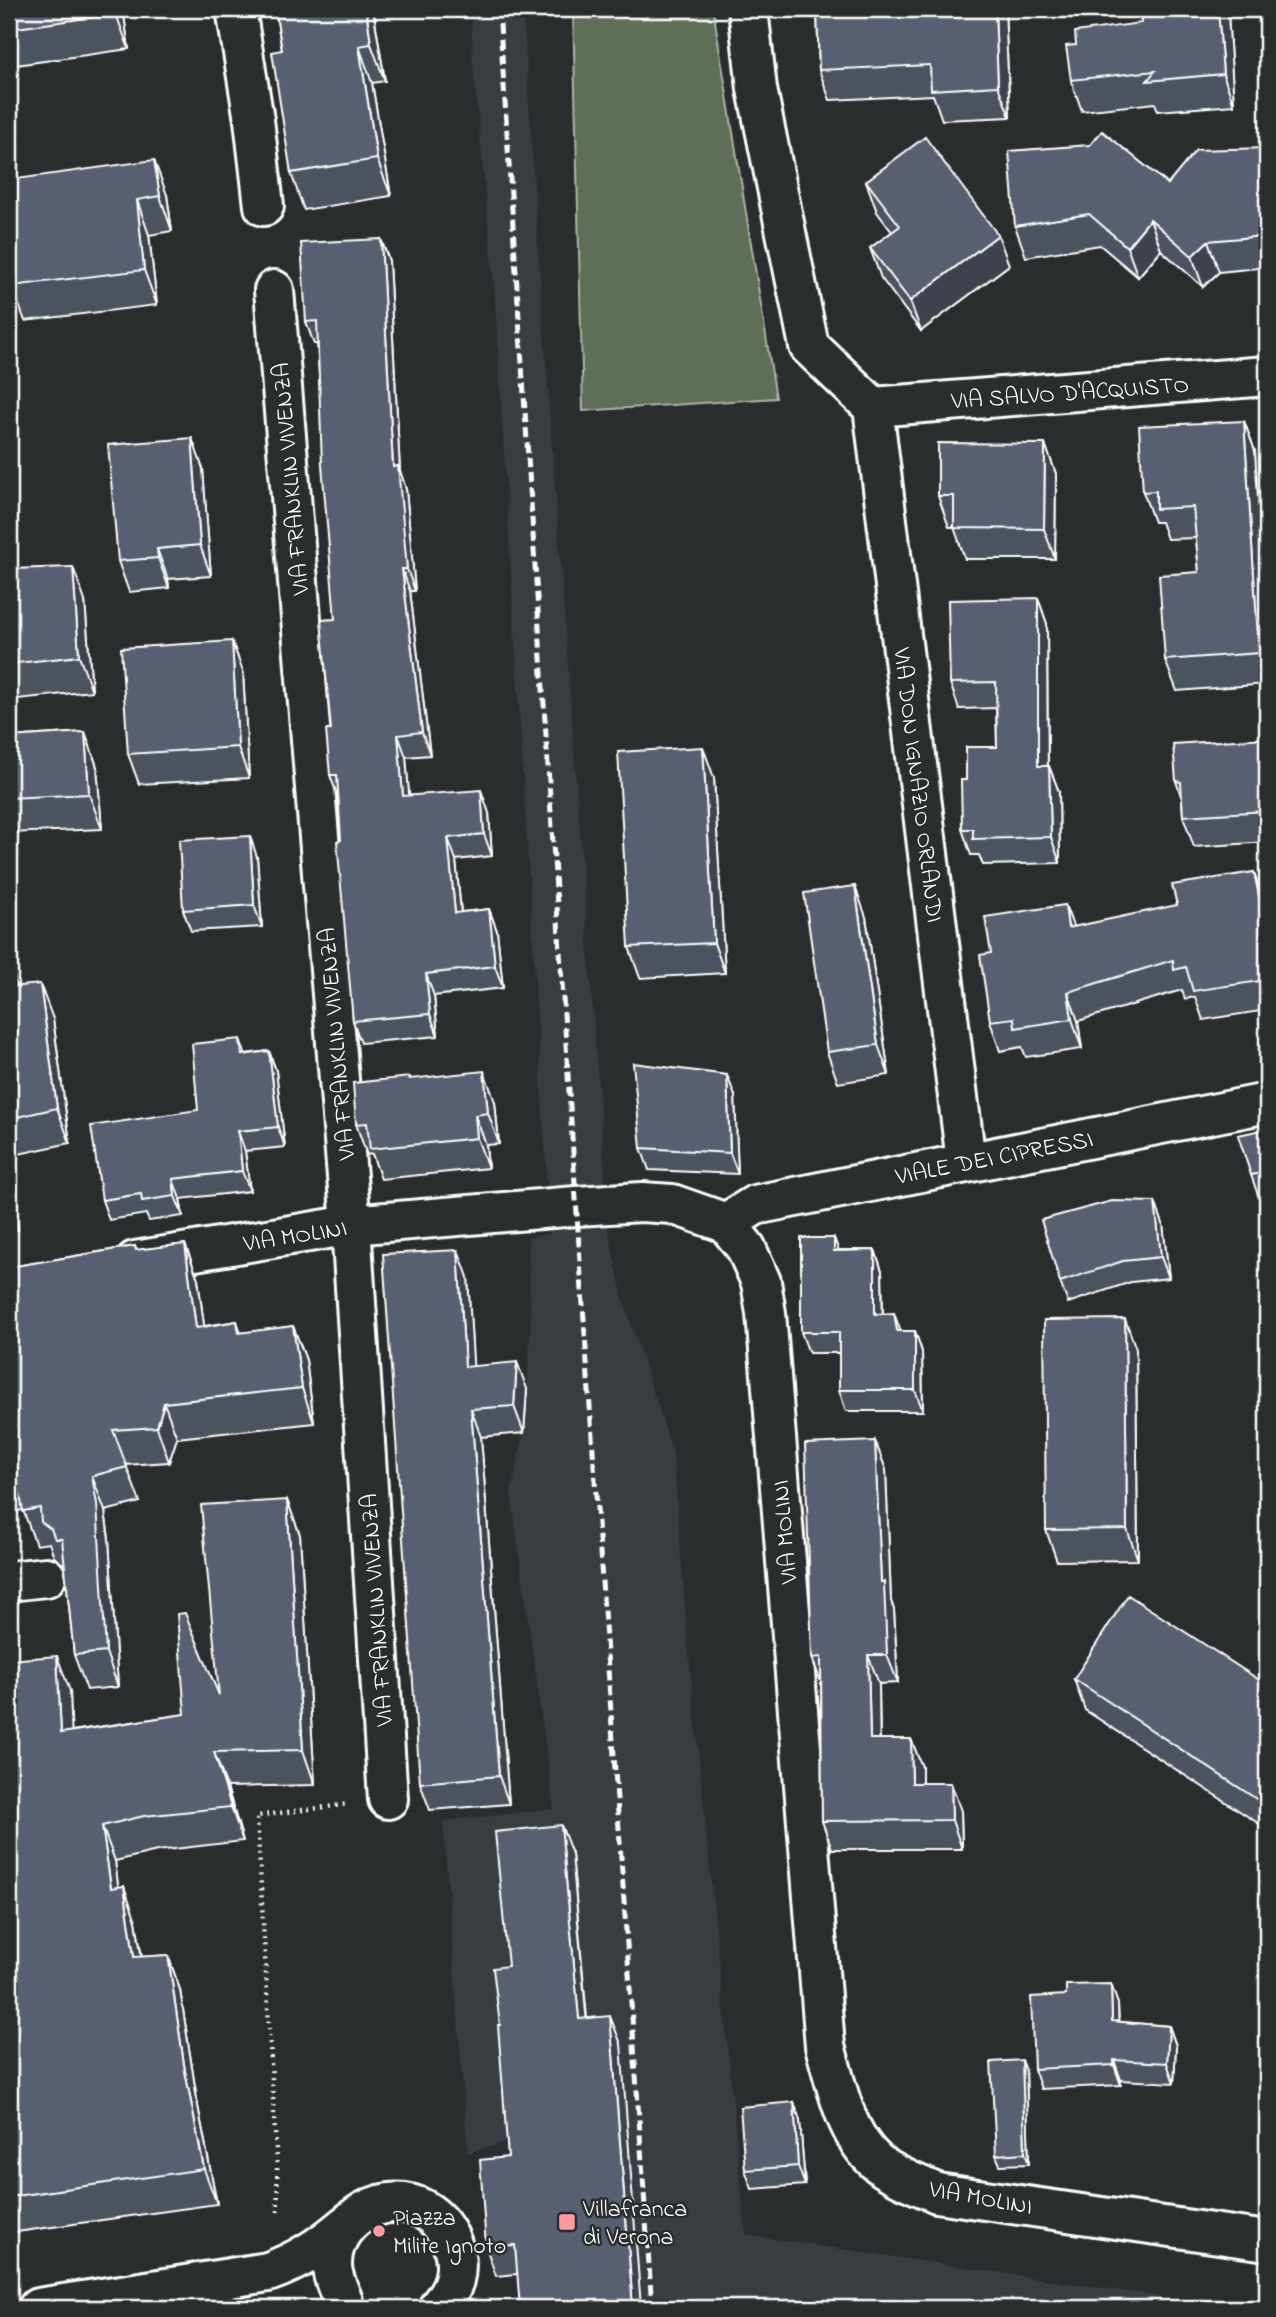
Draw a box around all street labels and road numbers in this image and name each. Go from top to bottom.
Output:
street label: VIA FRANKLIN VIVENZA [265,361,320,597]
street label: VIA SALVO D'ACQUISTO [949,369,1190,420]
street label: VIA DON IGNAZIO ORLANDI [882,645,951,925]
street label: VIA FRANKLIN VIVENZA [311,926,366,1162]
street label: VIALE DEI CIPRESSI [892,1123,1096,1196]
street label: VIA MOLINI [240,1212,350,1263]
street label: VIA MOLINI [765,1478,809,1586]
street label: VIA FRANKLIN VIVENZA [353,1492,404,1728]
street label: VIA MOLINI [925,2173,1035,2226]

